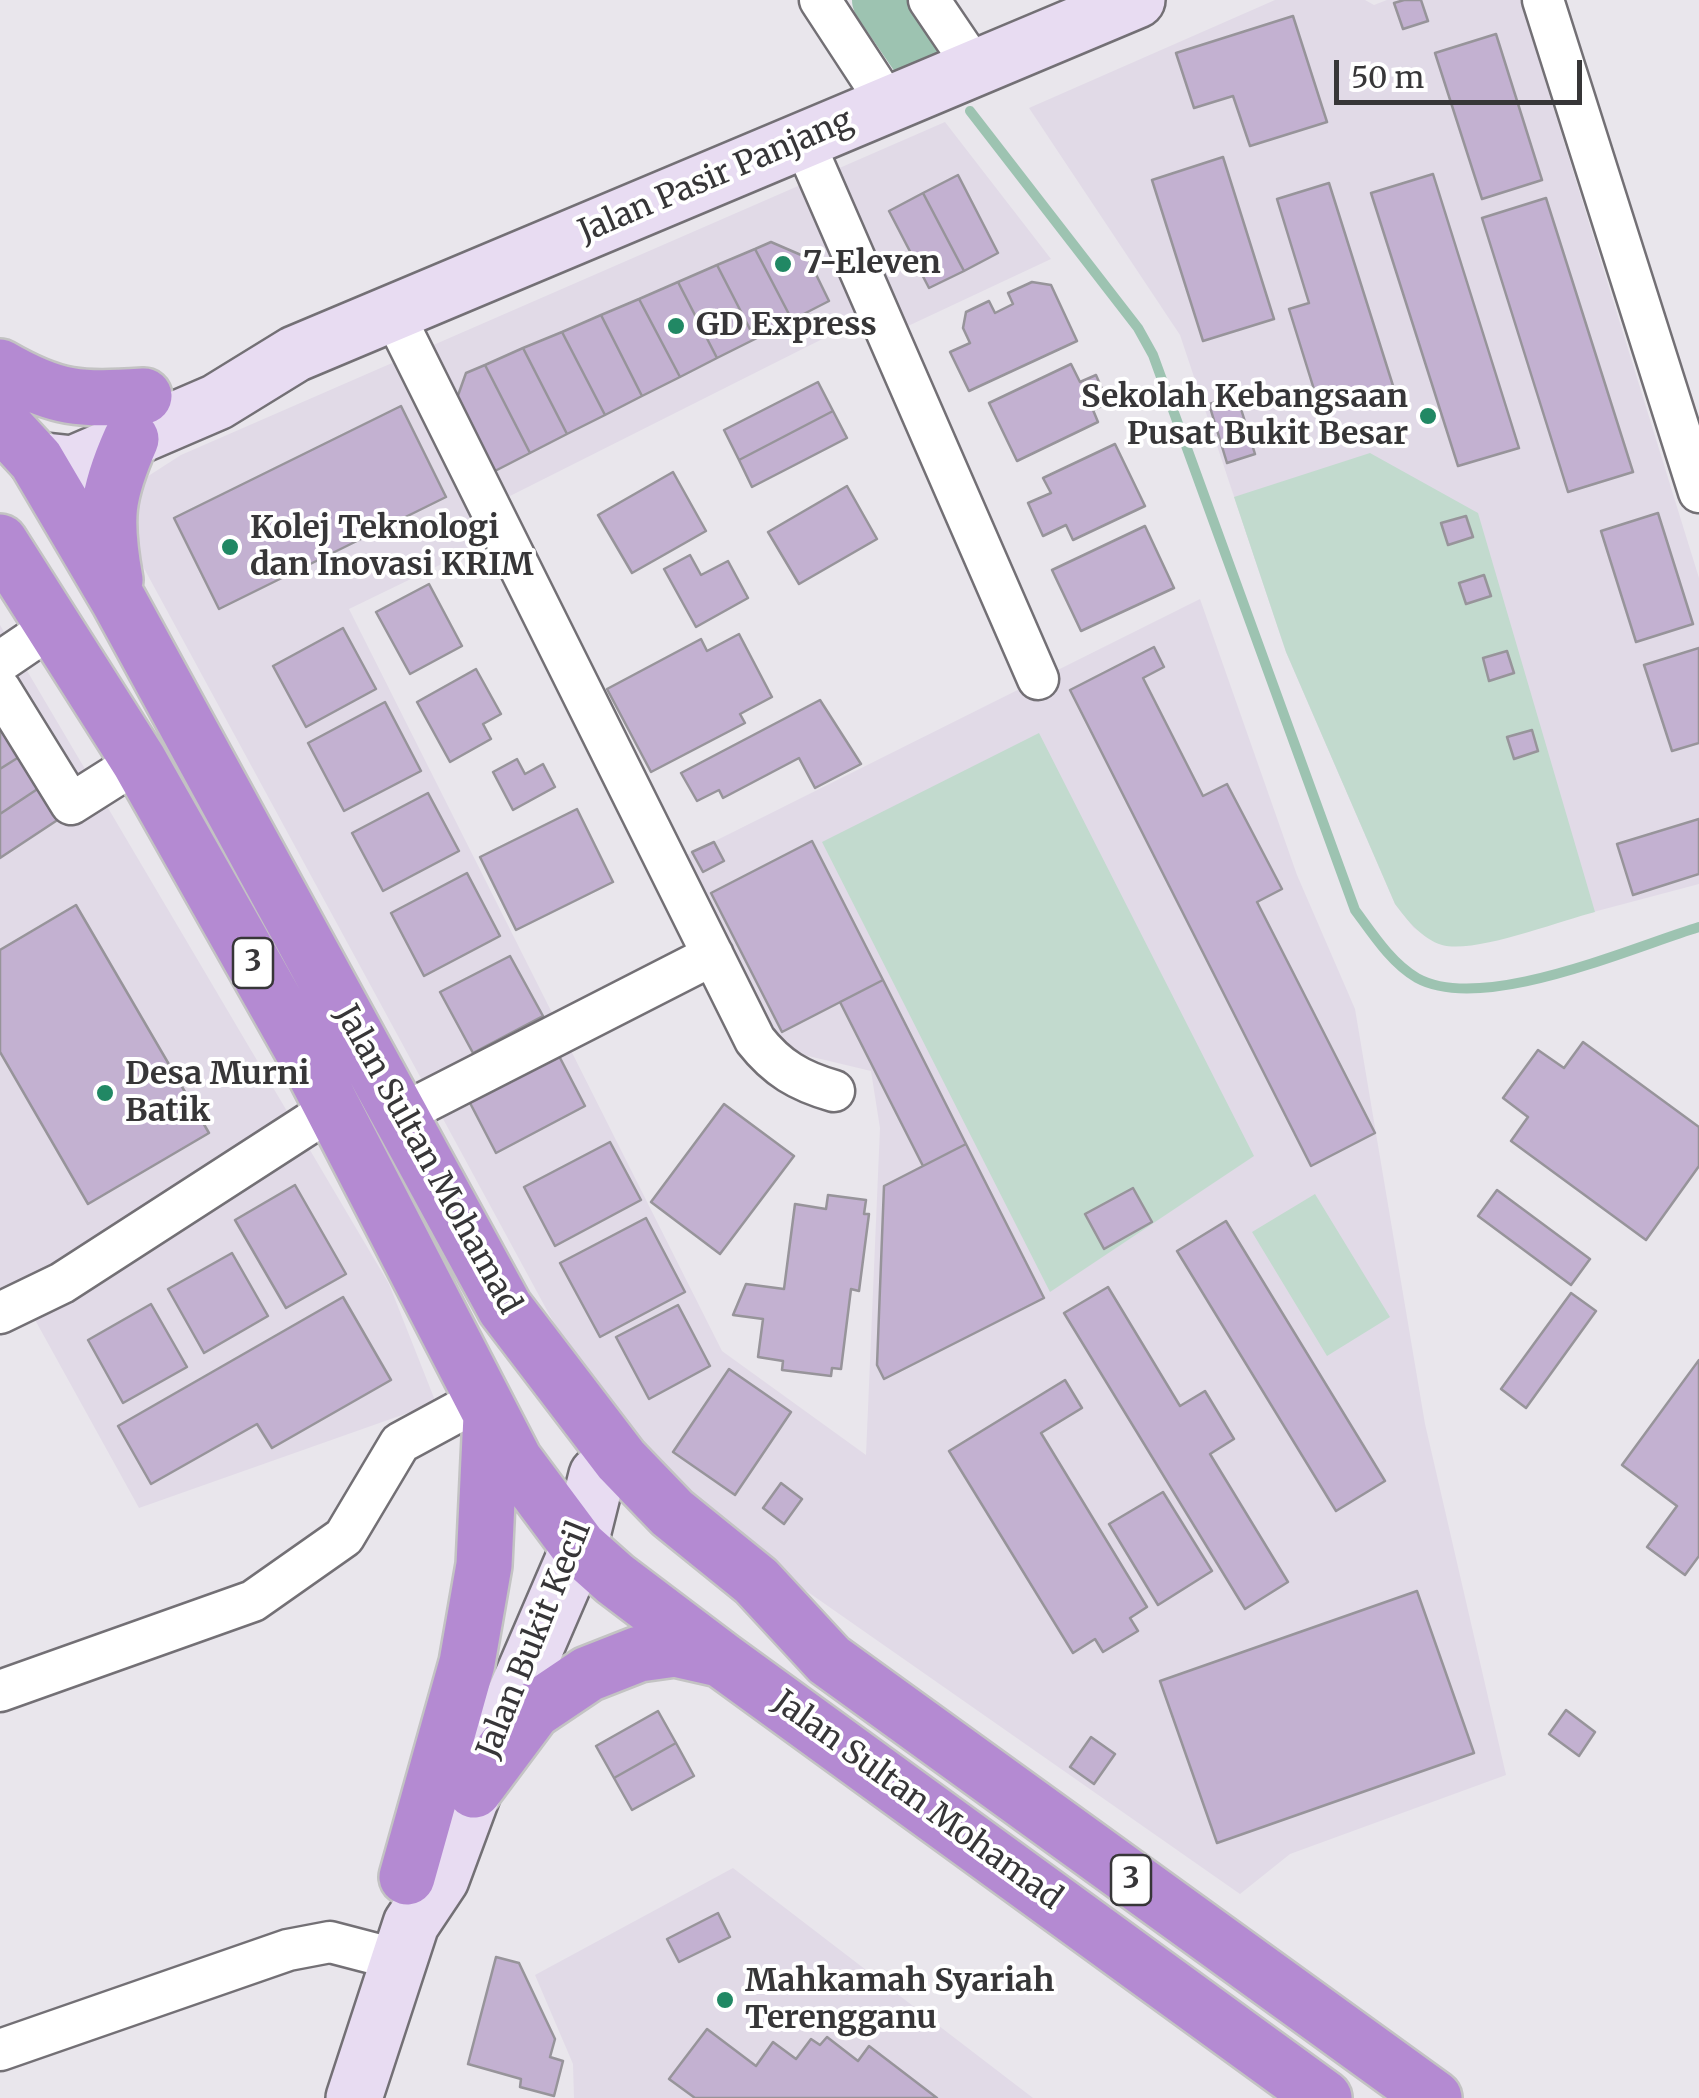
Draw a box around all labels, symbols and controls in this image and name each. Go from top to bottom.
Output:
scale bar [1339,40,1586,102]
text: 50 m [1351,58,1424,96]
street label: Jalan Pasir Panjang [573,102,859,252]
place label: 7-Eleven [803,245,941,283]
marker: 7-Eleven [772,253,794,275]
place label: GD Express [696,307,877,345]
marker: GD Express [665,315,687,337]
place label: Sekolah Kebangsaan Pusat Bukit Besar [1081,379,1408,454]
marker: Sekolah Kebangsaan Pusat Bukit Besar [1417,405,1439,427]
place label: Kolej Teknologi dan Inovasi KRIM [250,510,534,585]
marker: Kolej Teknologi dan Inovasi KRIM [219,536,241,558]
road number: 3 [233,938,273,988]
street label: Jalan Sultan Mohamad [326,999,528,1321]
place label: Desa Murni Batik [125,1056,309,1131]
marker: Desa Murni Batik [94,1082,116,1104]
street label: Jalan Bukit Kecil [470,1516,600,1764]
street label: Jalan Sultan Mohamad [765,1683,1069,1919]
road number: 3 [1111,1855,1151,1905]
place label: Mahkamah Syariah Terengganu [745,1963,1054,2038]
marker: Mahkamah Syariah Terengganu [714,1989,736,2011]

